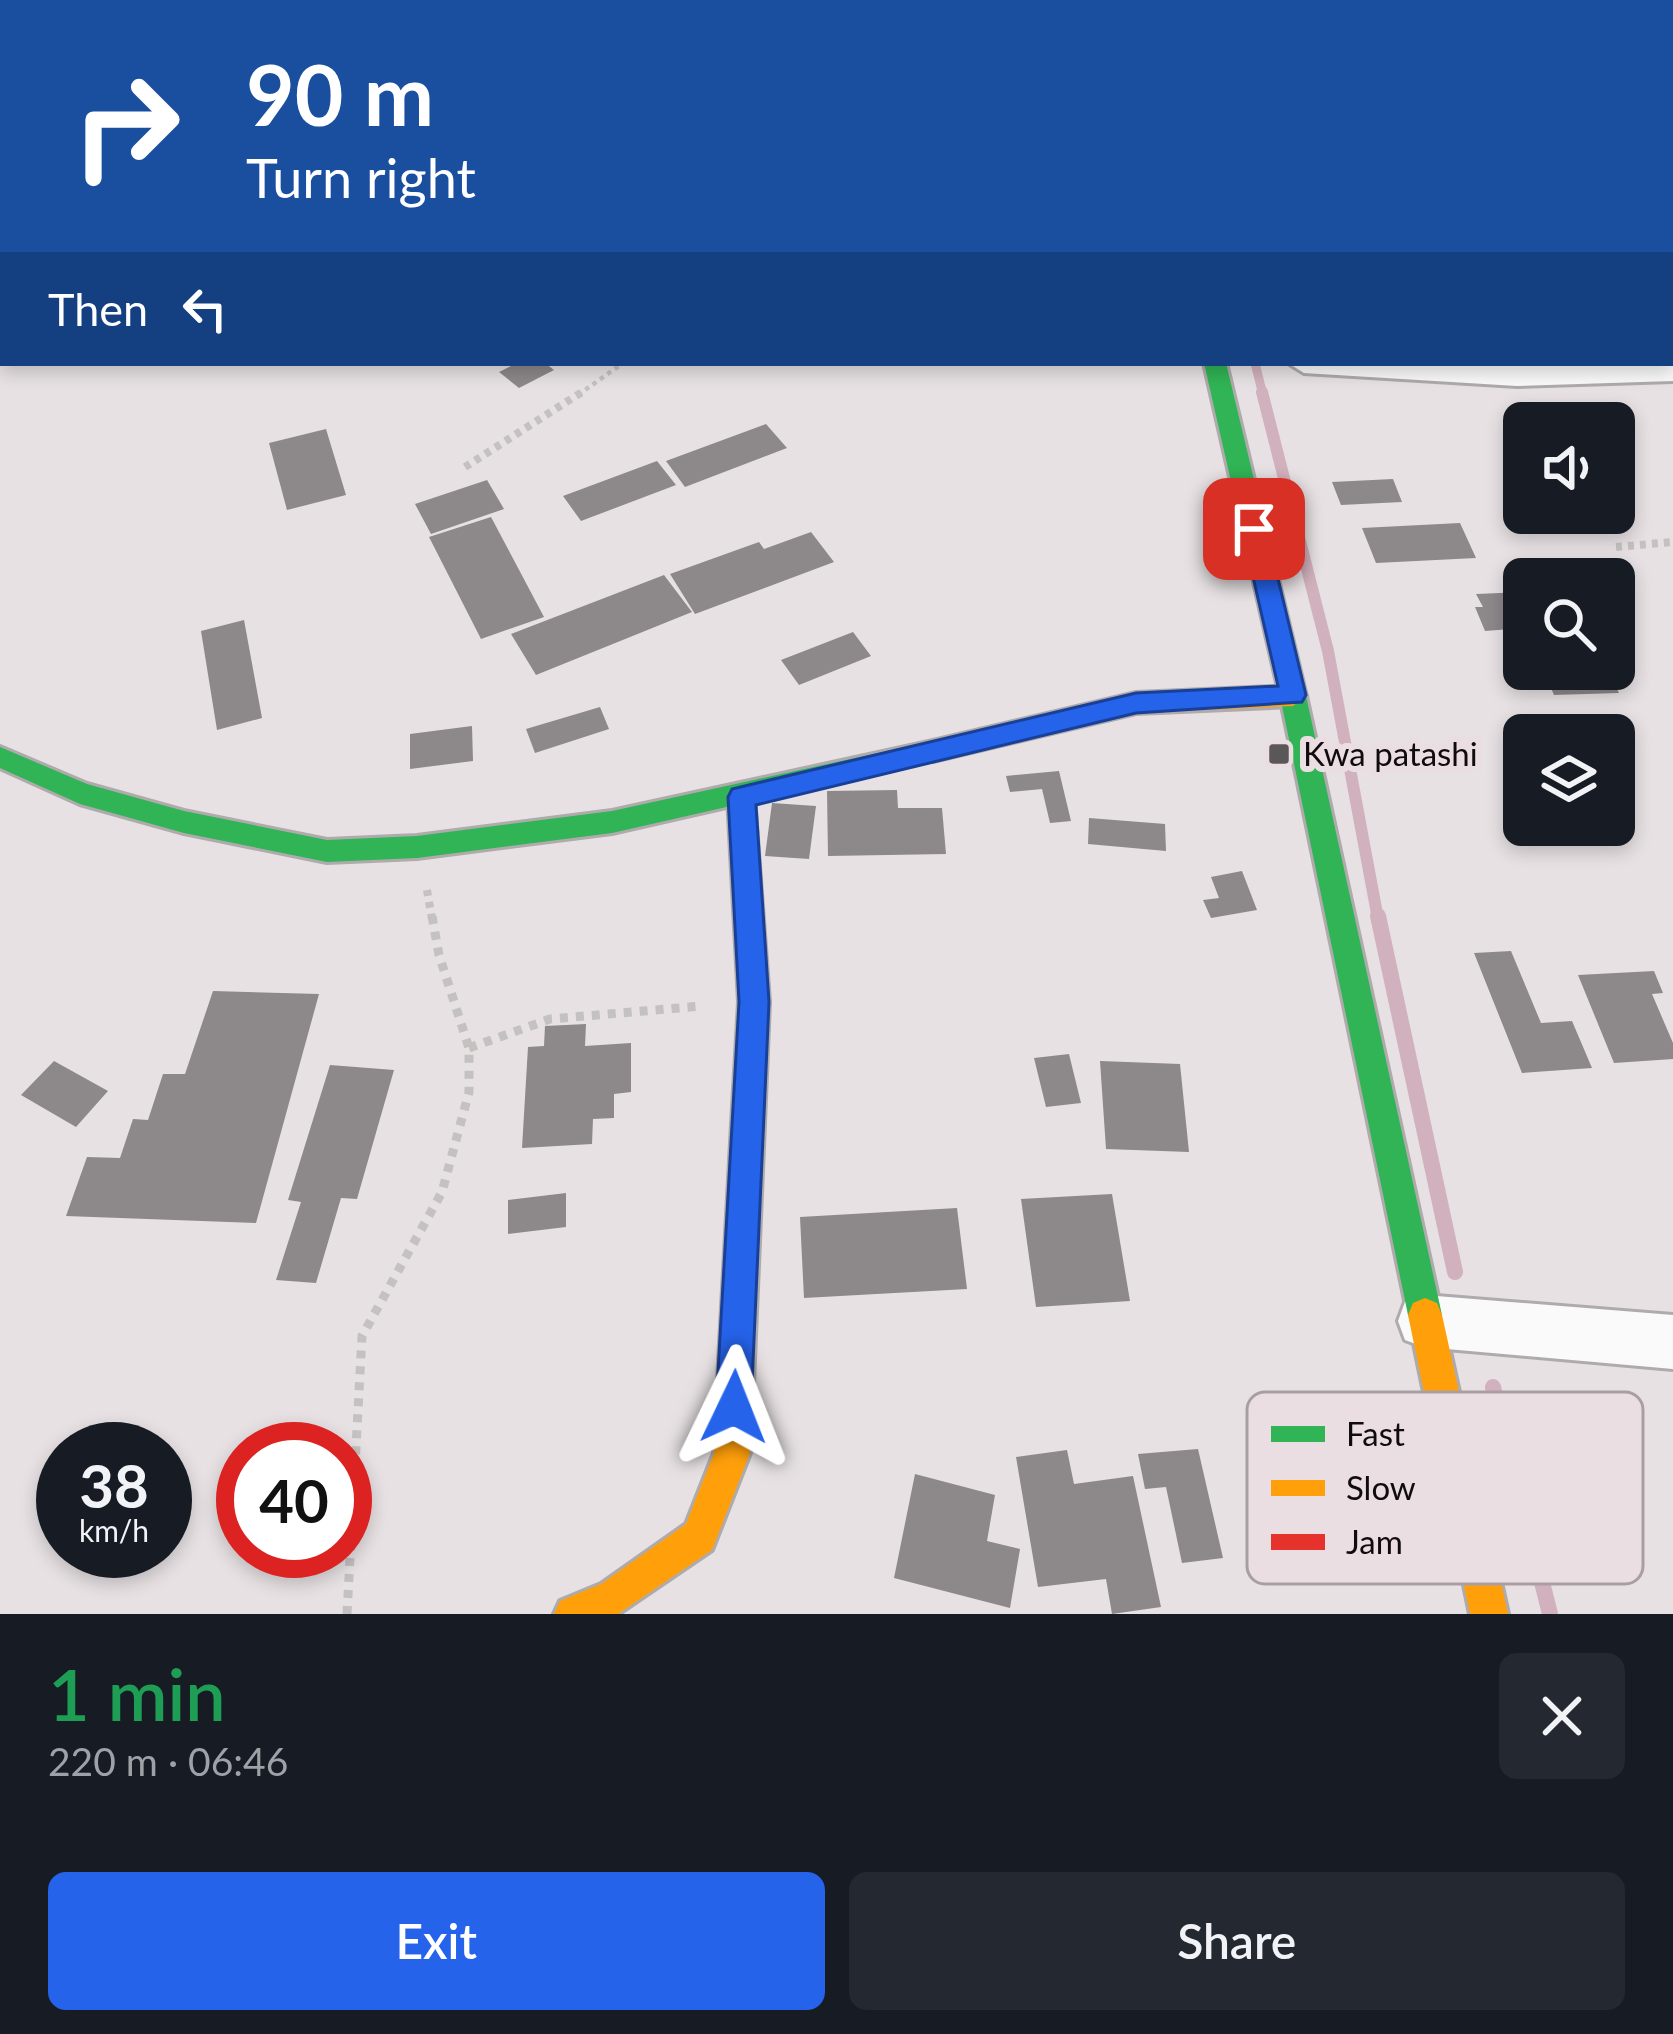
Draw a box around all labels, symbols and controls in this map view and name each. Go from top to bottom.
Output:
text: 90 m [246,43,434,144]
icon: right [48,48,204,204]
text: Turn right [246,145,476,210]
icon: left [172,276,238,342]
text: Then [48,282,148,336]
map controls [1503,402,1635,846]
button: sound [1503,402,1635,534]
pin [1203,478,1305,580]
icon: arrive [1221,496,1287,562]
button: search [1503,558,1635,690]
button: layers [1503,714,1635,846]
place label: Kwa patashi [1303,733,1478,773]
marker: Kwa patashi [1266,741,1292,767]
position arrow [671,1344,797,1470]
legend [1247,1392,1643,1584]
text: Fast [1346,1413,1405,1453]
speed limit sign: 40 [216,1422,372,1578]
text: 38 [79,1449,149,1521]
text: Slow [1346,1467,1416,1507]
text: km/h [79,1512,149,1548]
text: Jam [1346,1521,1403,1561]
text: 1 min [48,1650,226,1736]
button: close [1499,1653,1625,1779]
text: 220 m · 06:46 [48,1738,288,1784]
button: Exit [48,1872,825,2010]
button: Share [849,1872,1625,2010]

